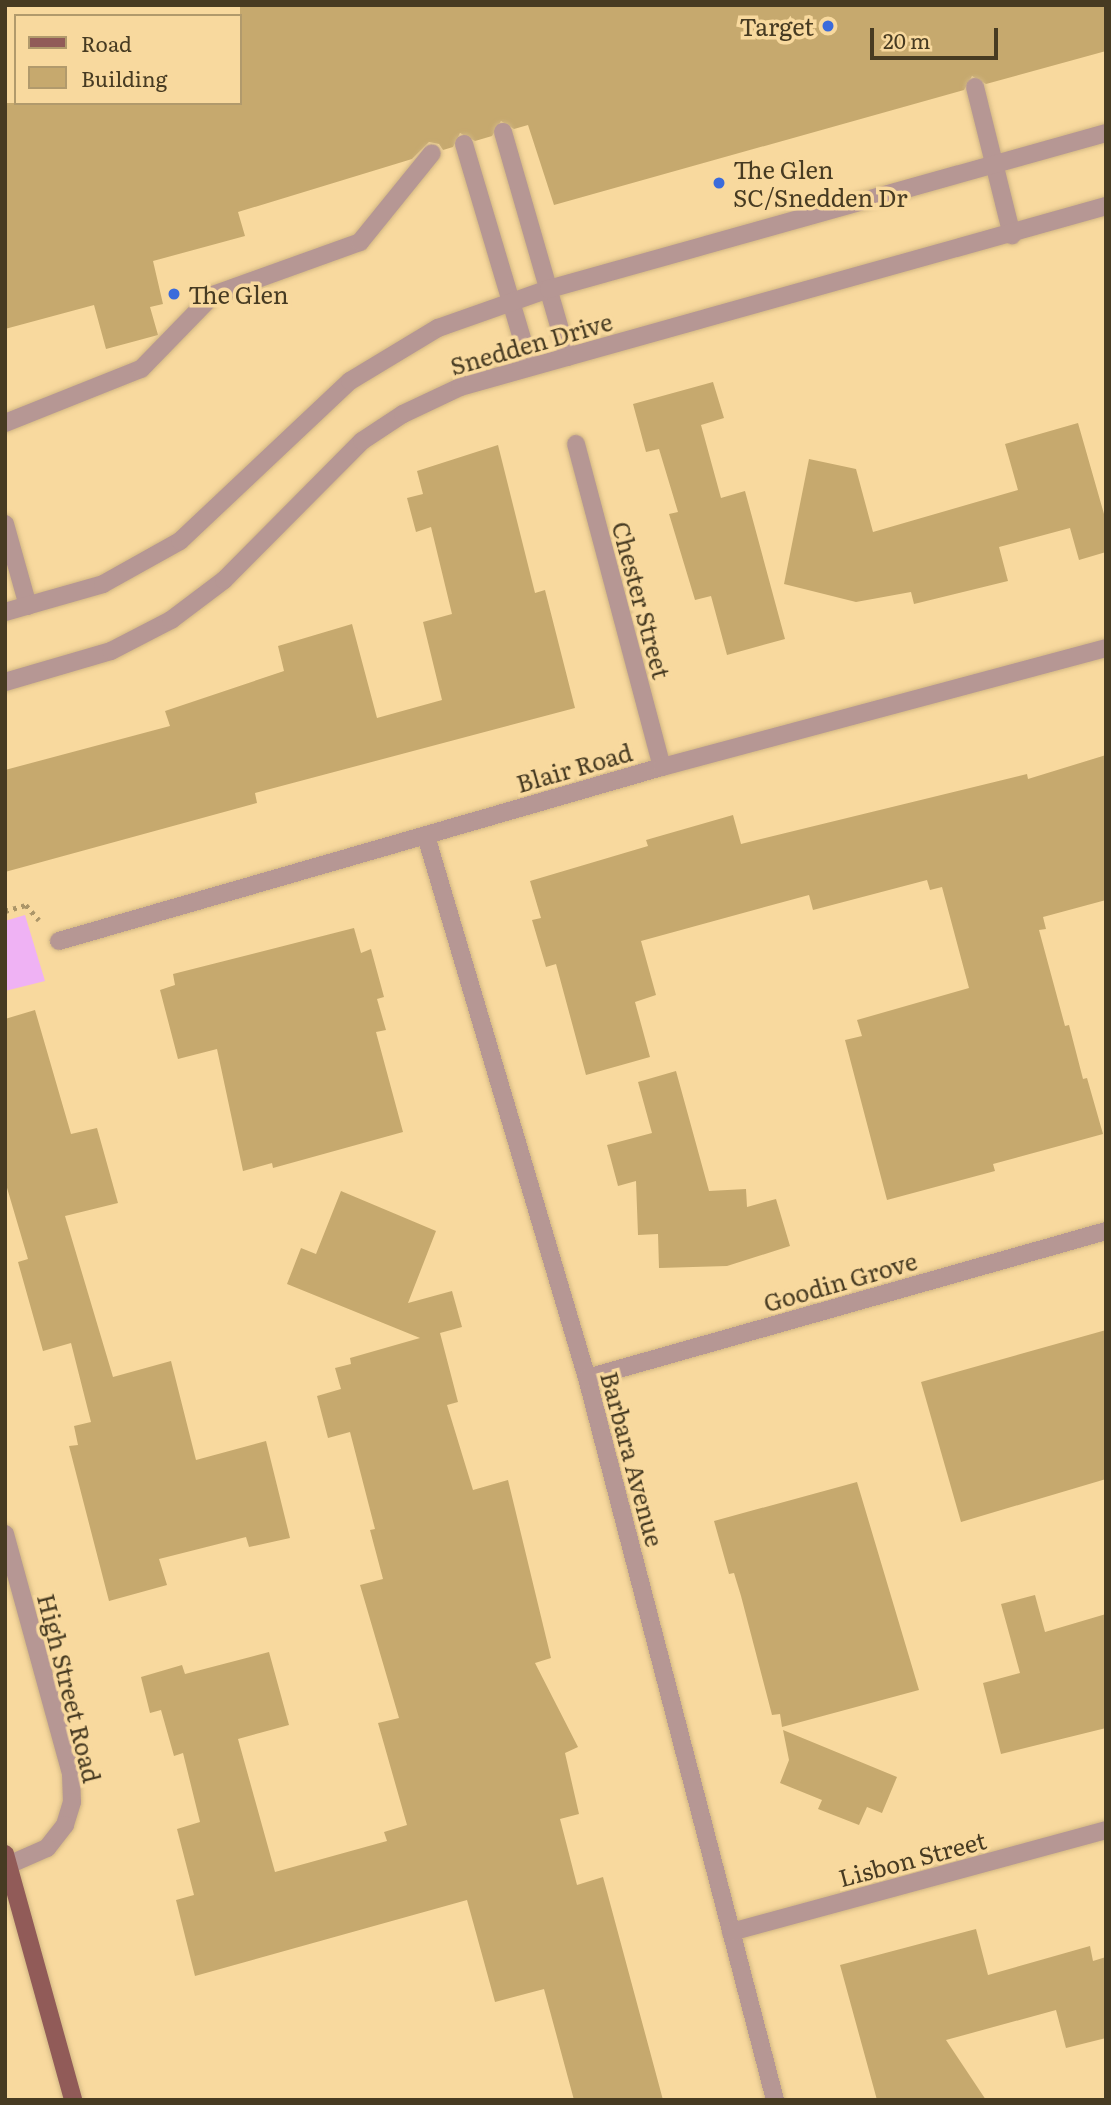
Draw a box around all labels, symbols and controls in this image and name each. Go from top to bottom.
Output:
place label: Target [739,12,814,40]
legend [14,14,242,105]
scale bar [873,14,1001,58]
marker: Target [820,18,836,34]
text: 20 m [883,24,930,55]
text: Road [81,27,132,58]
text: Building [81,62,167,93]
place label: The Glen SC/Snedden Dr [733,155,908,211]
marker: The Glen SC/Snedden Dr [711,175,727,191]
place label: The Glen [188,280,289,308]
marker: The Glen [166,286,182,302]
street label: Snedden Drive [447,306,615,380]
street label: Chester Street [607,518,677,682]
street label: Blair Road [513,737,635,797]
street label: Goodin Grove [760,1245,920,1317]
street label: Barbara Avenue [596,1368,670,1550]
street label: High Street Road [33,1591,107,1785]
street label: Lisbon Street [835,1824,989,1892]

